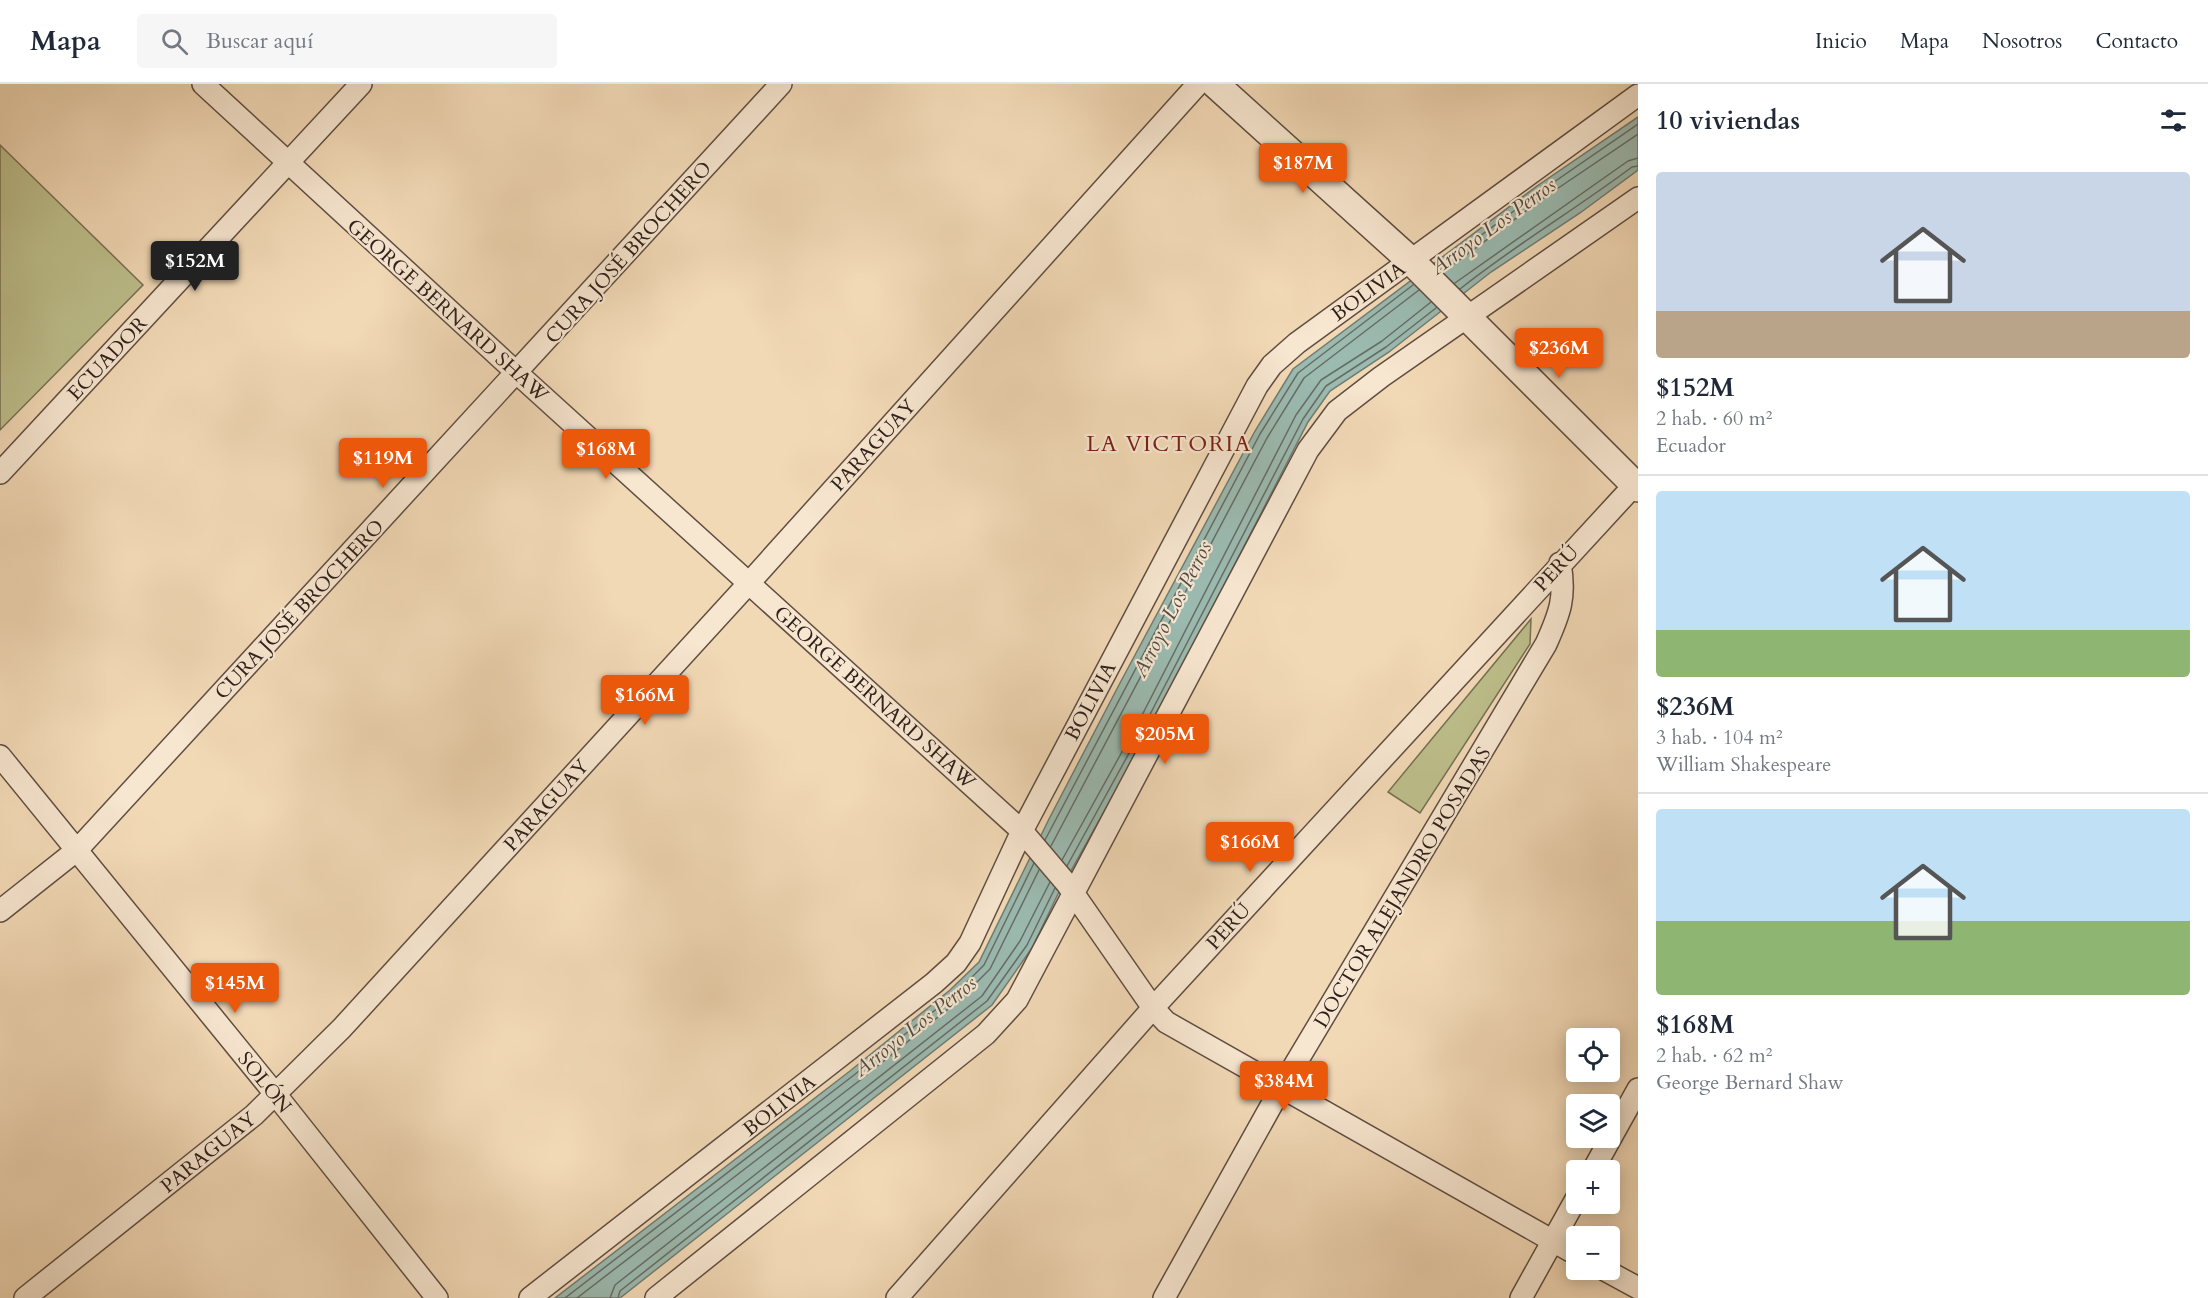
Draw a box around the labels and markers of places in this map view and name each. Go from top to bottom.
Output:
pin: $187M [1261,143,1345,194]
pin: $152M [153,241,237,292]
pin: $236M [1517,328,1601,379]
pin: $168M [564,429,648,480]
pin: $119M [341,438,425,489]
pin: $166M [603,675,687,726]
pin: $205M [1123,714,1207,765]
pin: $166M [1208,822,1292,873]
pin: $145M [193,963,277,1014]
pin: $384M [1242,1061,1326,1112]

